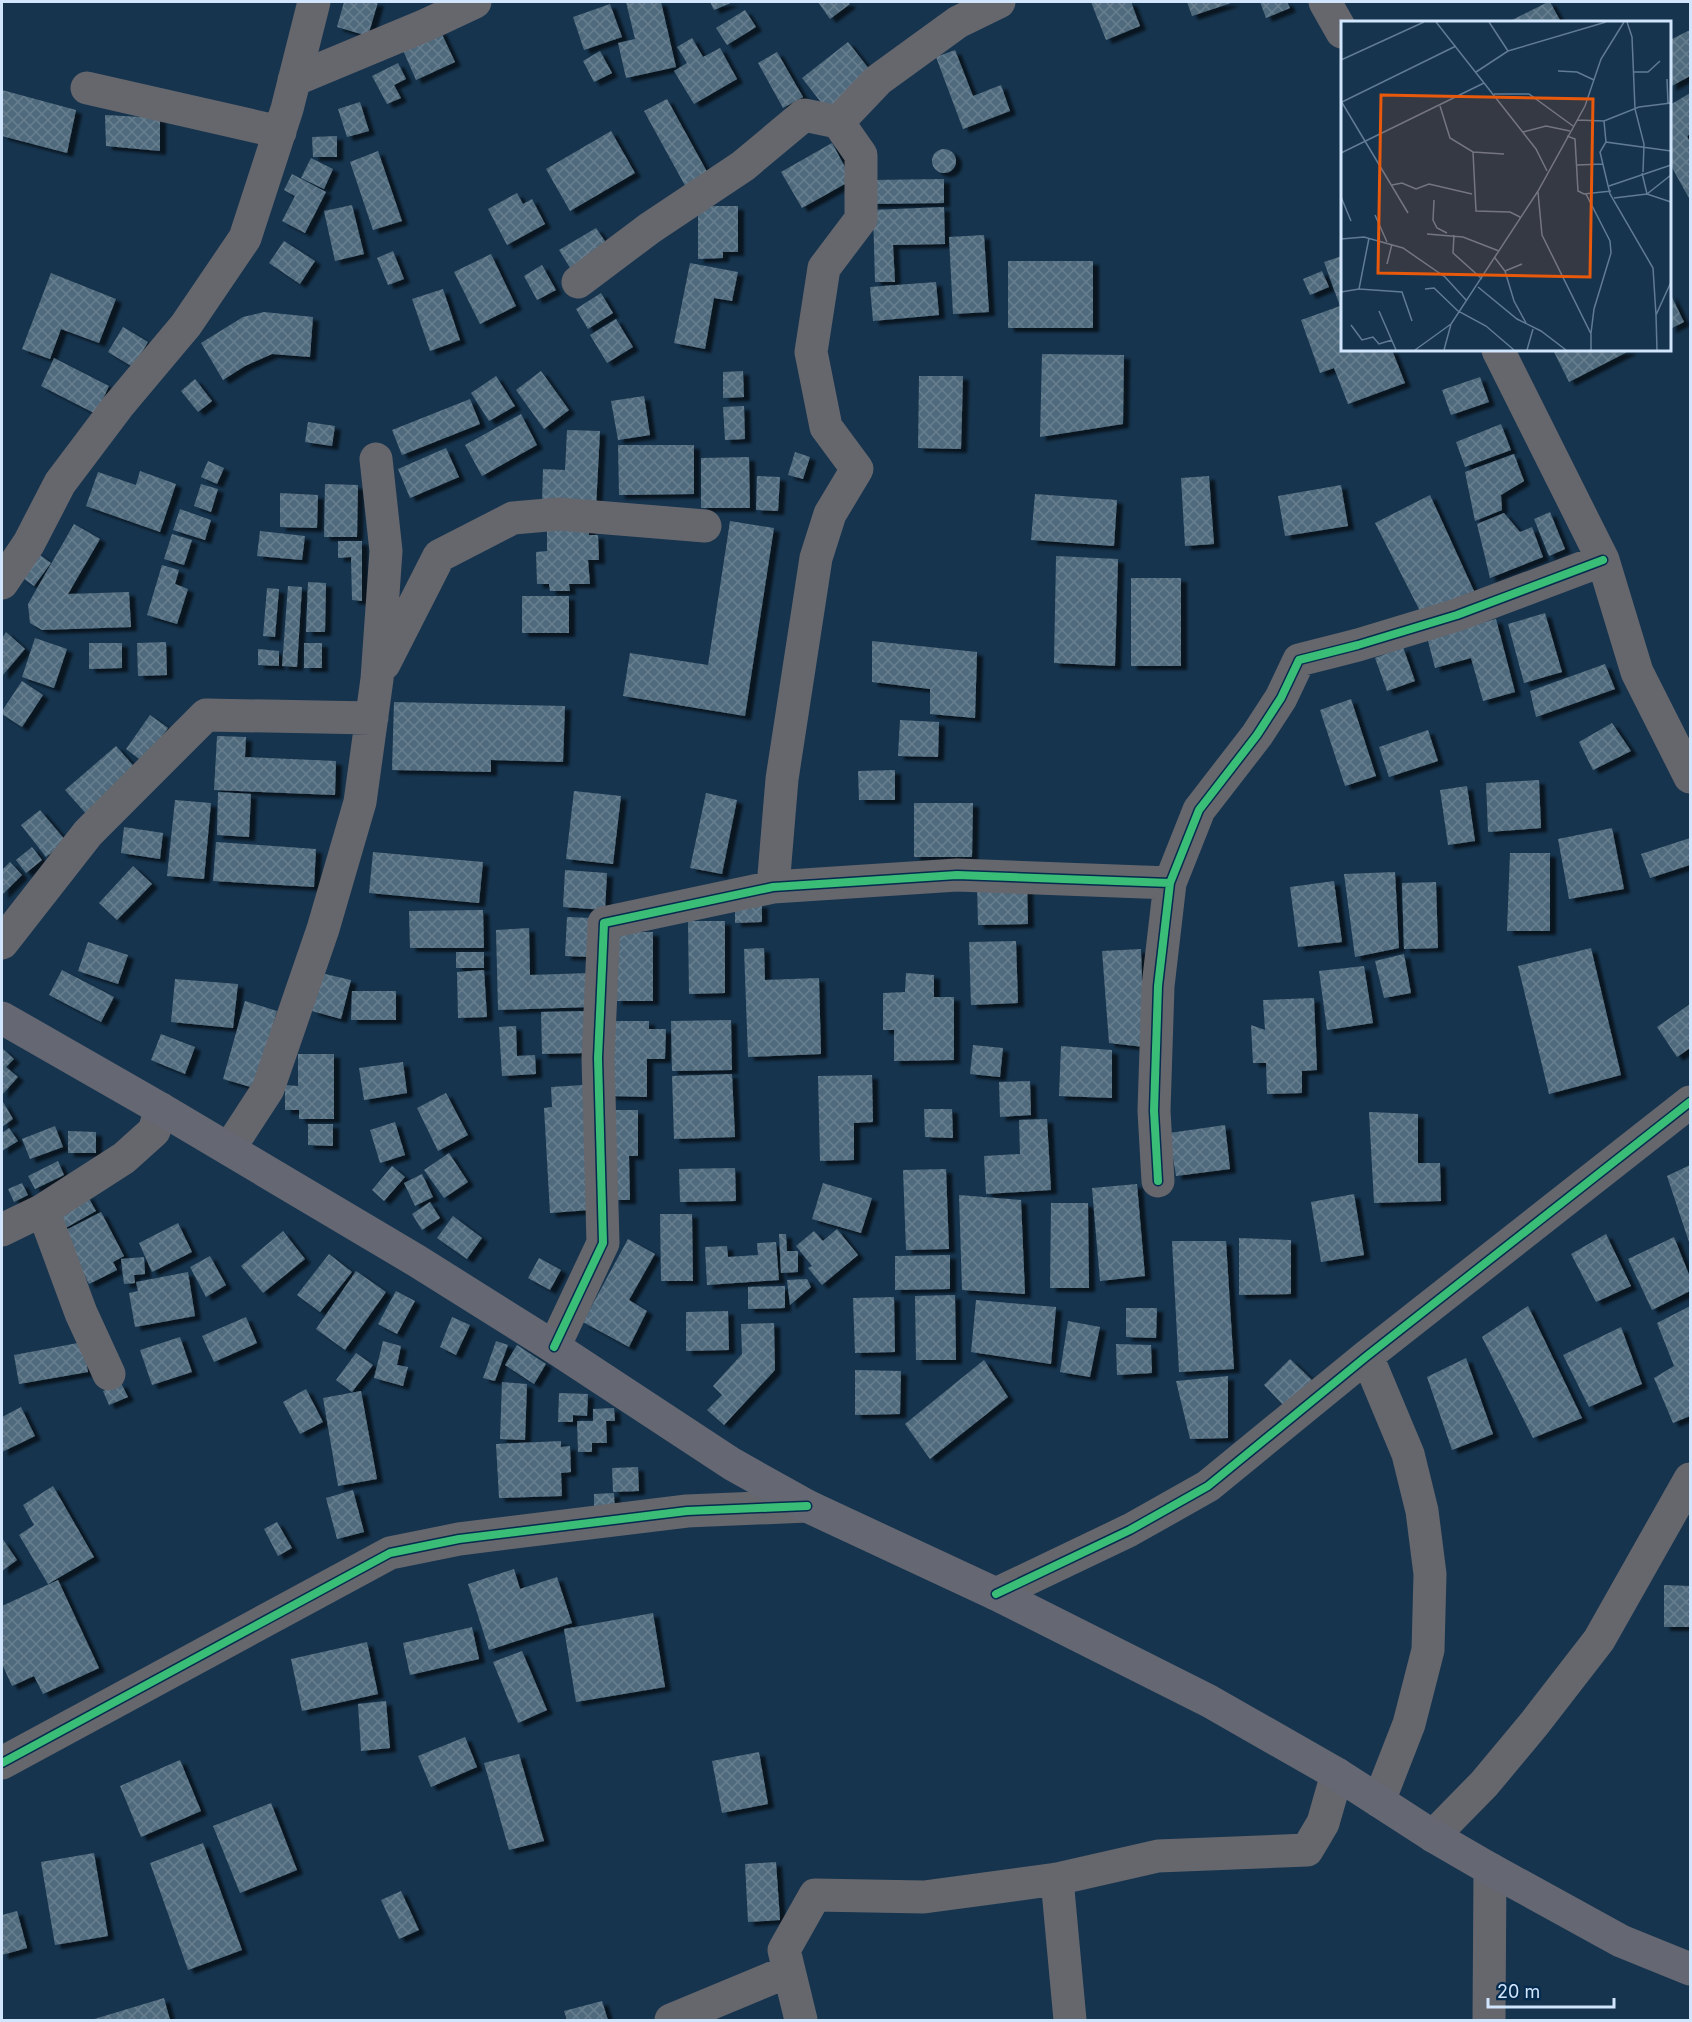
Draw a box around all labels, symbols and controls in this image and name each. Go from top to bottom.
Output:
inset map [1341,21,1671,351]
scale bar [1488,1971,1614,2009]
text: 20 m [1497,1981,1540,2002]

